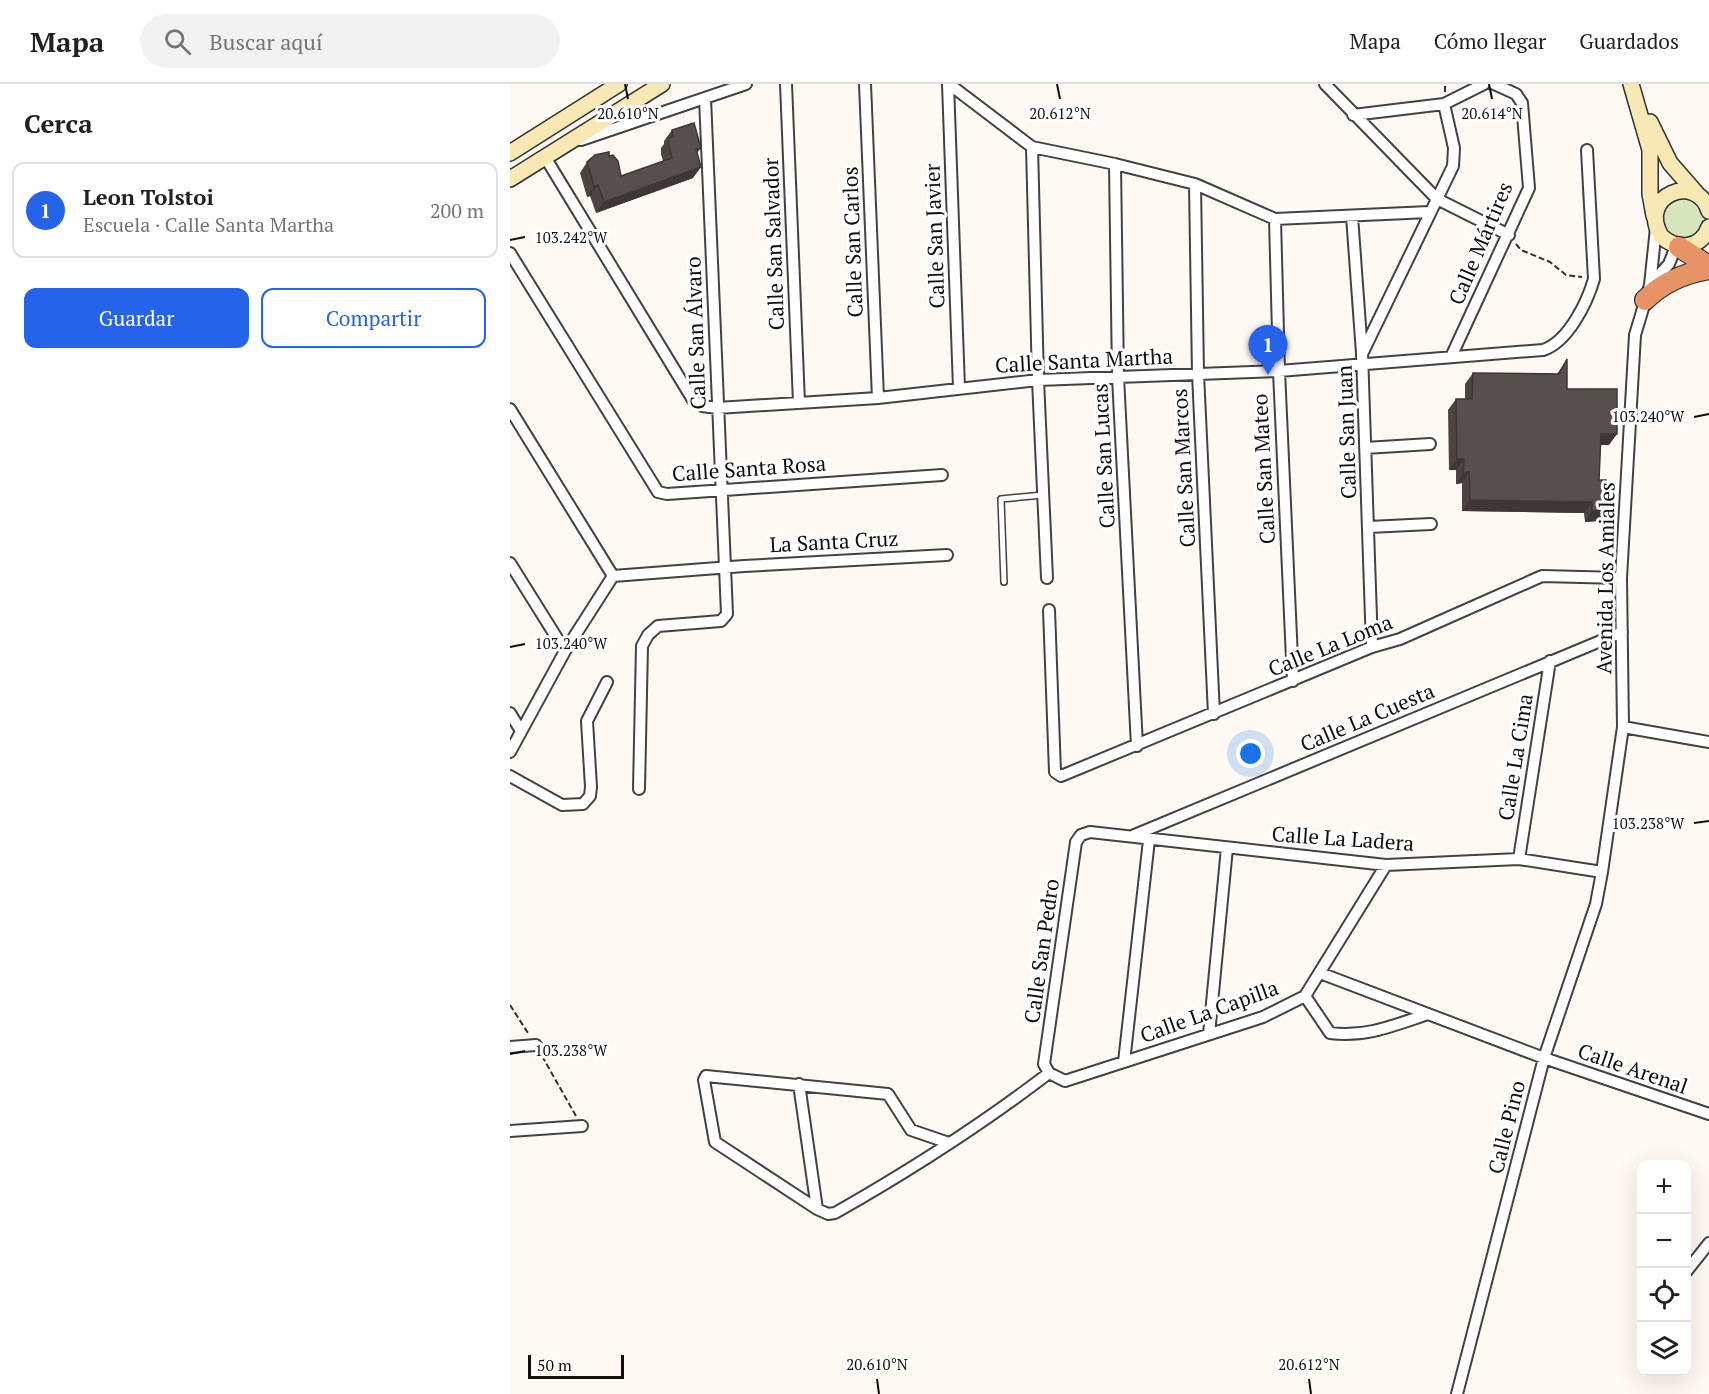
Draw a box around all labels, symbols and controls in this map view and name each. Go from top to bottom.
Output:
search box [140,14,560,68]
text: Mapa [30,23,104,60]
icon: search [161,25,194,58]
text: Buscar aquí [209,27,323,56]
text: Mapa [1349,27,1401,55]
text: Cómo llegar [1434,27,1546,55]
text: Guardados [1579,27,1679,55]
text: 20.610°N [597,103,659,123]
text: 20.612°N [1029,103,1091,123]
text: 20.614°N [1461,103,1523,123]
text: Cerca [24,106,93,140]
street label: Calle San Salvador [756,157,790,331]
street label: Calle San Javier [917,163,951,309]
street label: Calle San Carlos [835,166,869,318]
street label: Calle Mártires [1441,177,1519,309]
text: Leon Tolstoi [83,182,214,211]
text: 1 [40,197,51,224]
text: 200 m [430,197,484,224]
text: Escuela · Calle Santa Martha [83,211,334,238]
text: 103.242°W [535,227,608,247]
street label: Calle San Álvaro [678,256,712,410]
button: Guardar [24,288,249,348]
button: Compartir [261,288,486,348]
pin: 1 [1248,326,1287,375]
street label: Calle Santa Martha [994,341,1174,379]
street label: Calle San Juan [1330,364,1362,500]
street label: Calle San Lucas [1085,383,1121,529]
street label: Calle San Marcos [1165,388,1201,548]
street label: Calle San Mateo [1245,393,1281,545]
text: 103.240°W [1612,406,1685,426]
street label: Calle Santa Rosa [671,449,827,487]
street label: Avenida Los Amiales [1589,482,1621,674]
street label: La Santa Cruz [769,524,899,558]
street label: Calle La Loma [1264,607,1397,683]
text: 103.240°W [535,633,608,653]
street label: Calle La Cuesta [1296,676,1439,758]
street label: Calle La Cima [1491,691,1539,823]
your location [1236,739,1265,768]
text: 103.238°W [1612,813,1685,833]
street label: Calle La Ladera [1271,819,1416,857]
street label: Calle San Pedro [1017,877,1065,1025]
street label: Calle La Capilla [1136,973,1282,1049]
street label: Calle Arenal [1574,1036,1692,1100]
text: 103.238°W [535,1040,608,1060]
street label: Calle Pino [1481,1077,1531,1177]
map controls [1637,1160,1691,1376]
button: + [1637,1160,1691,1214]
button: − [1637,1214,1691,1268]
button: locate [1637,1268,1691,1322]
button: layers [1637,1322,1691,1376]
scale bar [528,1352,624,1380]
text: 50 m [537,1354,572,1376]
text: 20.610°N [846,1354,908,1374]
text: 20.612°N [1278,1354,1340,1374]

